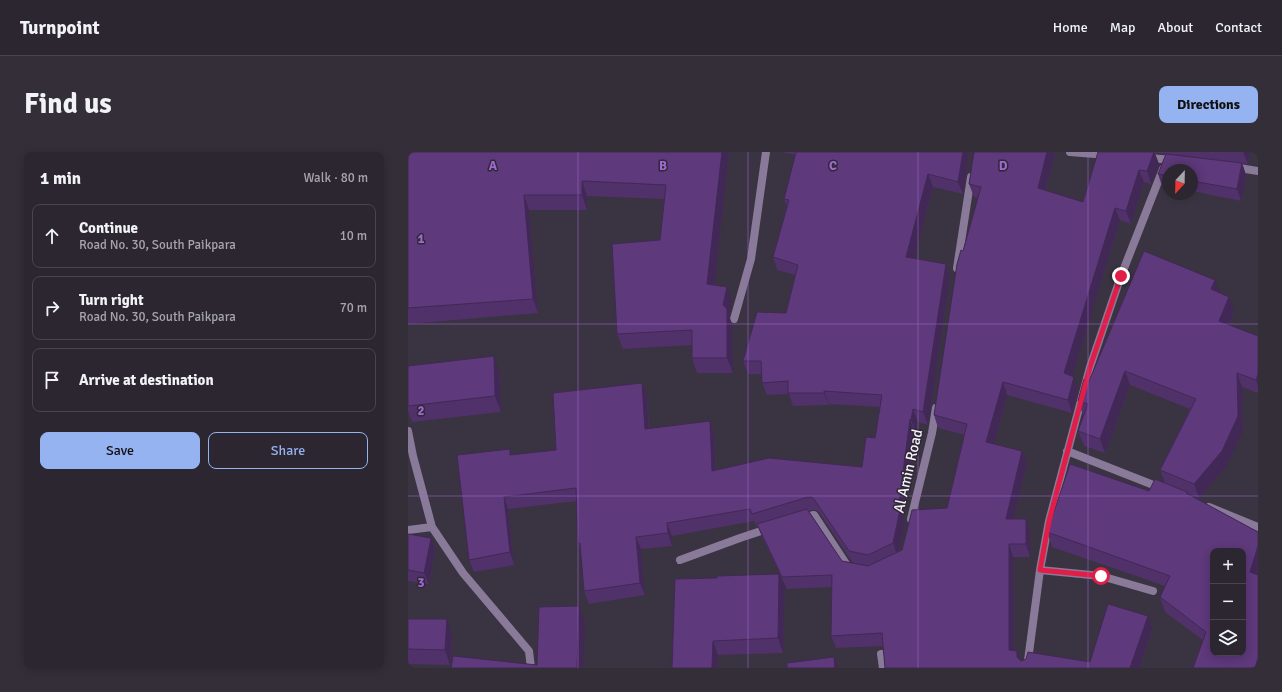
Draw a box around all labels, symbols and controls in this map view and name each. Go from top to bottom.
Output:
text: Turnpoint [20,16,100,40]
text: Home [1053,19,1088,36]
text: Map [1110,19,1135,36]
text: About [1157,19,1193,36]
text: Contact [1215,19,1262,36]
button: Directions [1159,86,1258,123]
text: Find us [24,87,112,121]
text: A [489,158,498,174]
text: B [659,158,667,174]
text: C [829,158,837,174]
text: D [999,158,1008,174]
north arrow [1162,164,1198,200]
text: 1 min [40,168,81,189]
text: Walk · 80 m [304,170,368,186]
text: Continue [79,219,138,237]
icon: ahead [41,225,63,247]
text: 10 m [340,228,367,244]
text: 1 [417,231,425,247]
text: Road No. 30, South Paikpara [79,237,236,253]
route end [1112,267,1130,285]
text: Turn right [79,291,144,309]
icon: right [41,297,63,319]
text: 70 m [340,300,367,316]
text: Road No. 30, South Paikpara [79,309,236,325]
icon: arrive [41,369,63,391]
text: Arrive at destination [79,371,214,389]
text: 2 [417,403,425,419]
street label: Al Amin Road [890,427,926,515]
button: Save [40,432,200,469]
button: Share [208,432,368,469]
map controls [1210,548,1246,656]
button: + [1210,548,1246,584]
route start [1092,567,1110,585]
text: 3 [417,575,425,591]
button: − [1210,584,1246,620]
button: layers [1210,620,1246,656]

